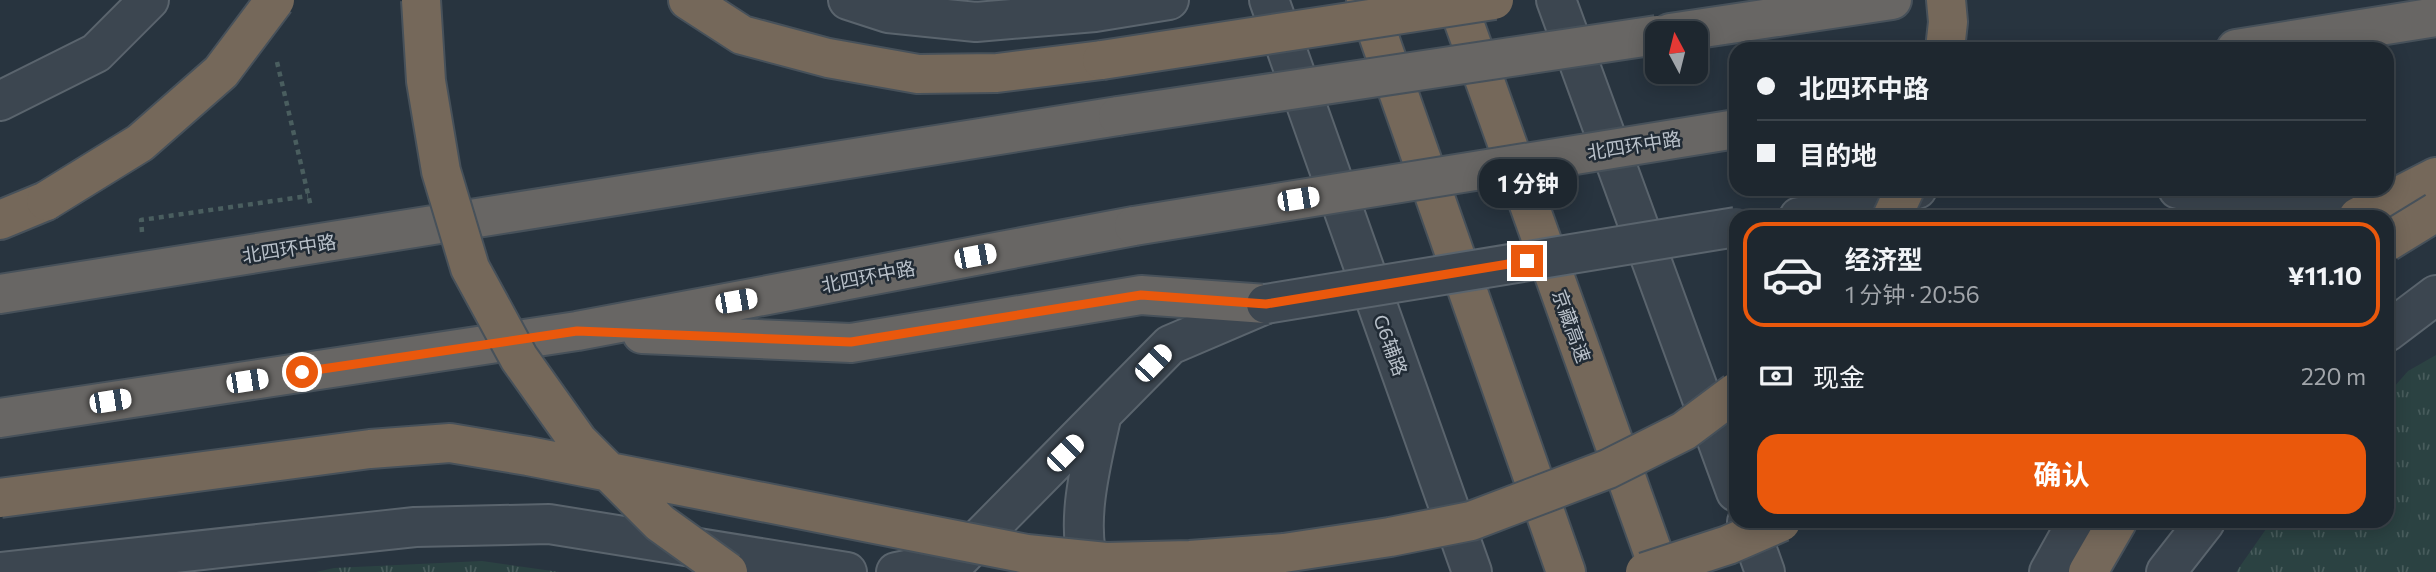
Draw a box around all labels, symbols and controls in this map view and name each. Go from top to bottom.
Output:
north arrow [1645,21,1708,84]
map controls [1645,21,1708,84]
text: 北四环中路 [1799,72,1929,103]
street label: 北四环中路 [1585,126,1683,164]
text: 目的地 [1799,139,1877,170]
callout: 1 分钟 [1478,160,1576,208]
text: 1 分钟 [1498,169,1558,197]
car [1276,185,1321,213]
street label: 北四环中路 [240,229,338,267]
car [953,242,998,270]
icon: car [1761,243,1824,306]
text: 经济型 [1845,243,1923,274]
route end [1511,245,1543,277]
street label: 北四环中路 [819,256,917,296]
text: ¥11.10 [2288,259,2362,290]
text: 1 分钟 · 20:56 [1845,280,1980,308]
street label: 京藏高速 [1548,286,1596,366]
car [714,287,759,315]
street label: G6辅路 [1369,311,1413,379]
car [1131,341,1176,385]
route start [286,356,318,388]
icon: cash [1757,357,1795,395]
text: 现金 [1813,361,1865,392]
text: 220 m [2301,362,2366,390]
car [225,367,270,395]
car [88,387,133,415]
car [1043,431,1088,475]
button: 确认 [1757,434,2366,514]

